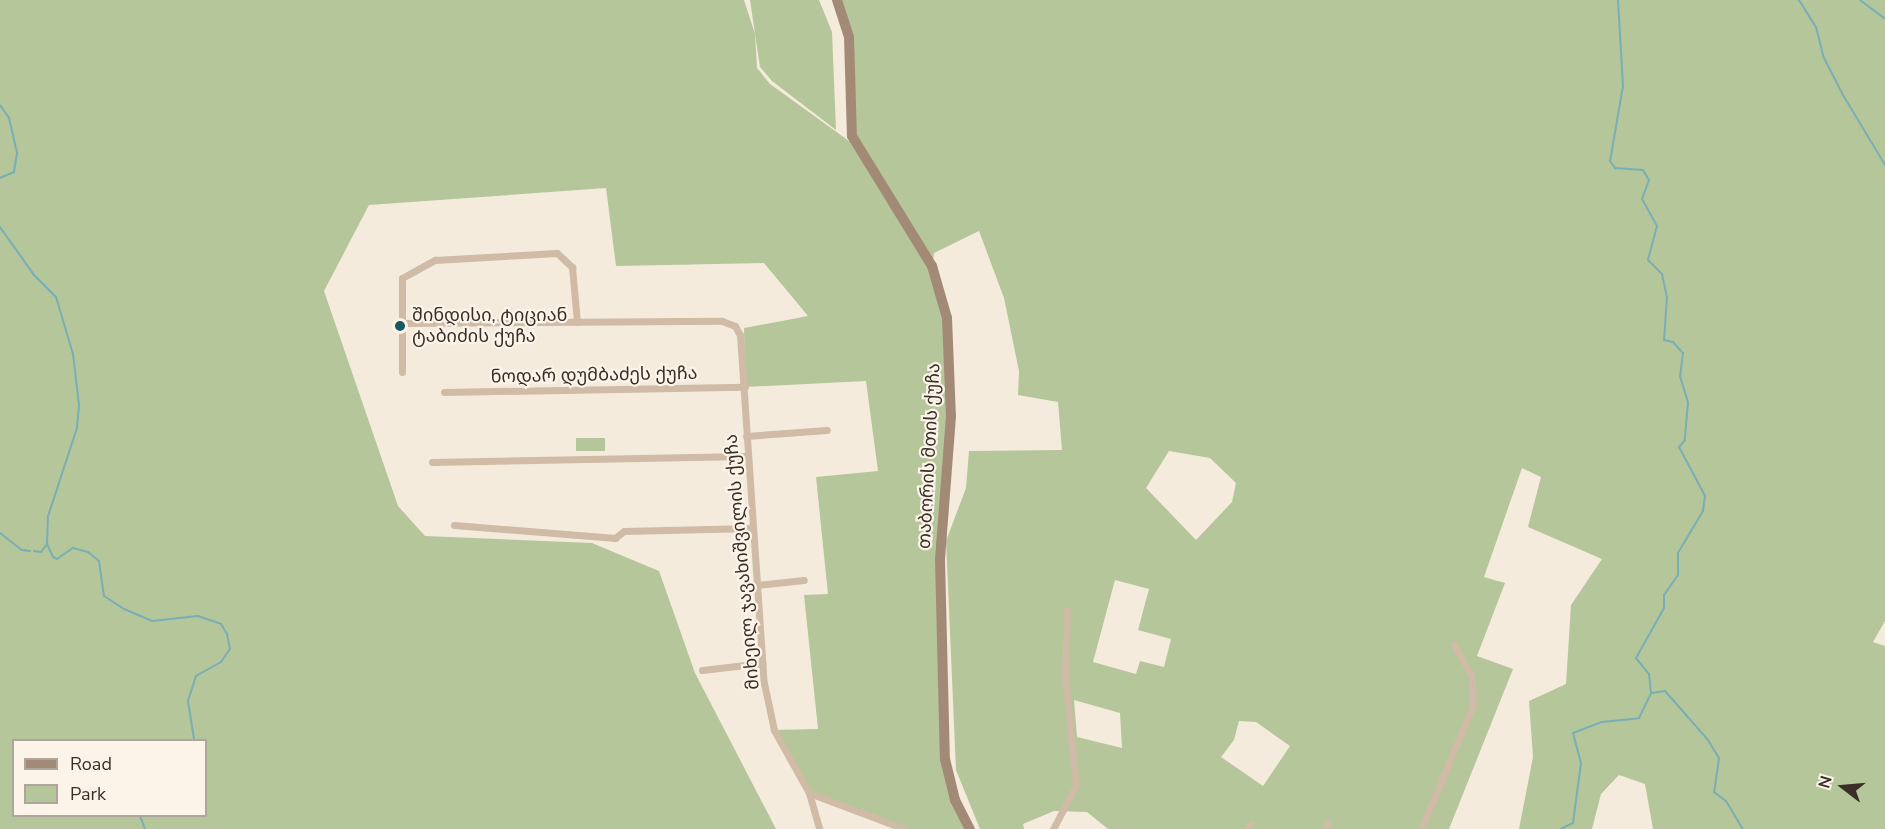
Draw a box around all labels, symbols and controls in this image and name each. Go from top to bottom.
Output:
place label: შინდისი, ტიციან ტაბიძის ქუჩა [412,305,567,348]
marker: შინდისი, ტიციან ტაბიძის ქუჩა [393,319,407,333]
street label: ნოდარ დუმბაძეს ქუჩა [490,362,698,388]
street label: თაბორის მთის ქუჩა [913,363,945,549]
street label: მიხეილ ჯავახიშვილის ქუჩა [720,433,764,691]
legend [12,739,207,817]
text: Road [70,752,112,776]
north arrow [1813,757,1873,817]
text: N [1813,773,1838,791]
text: Park [70,782,106,806]

